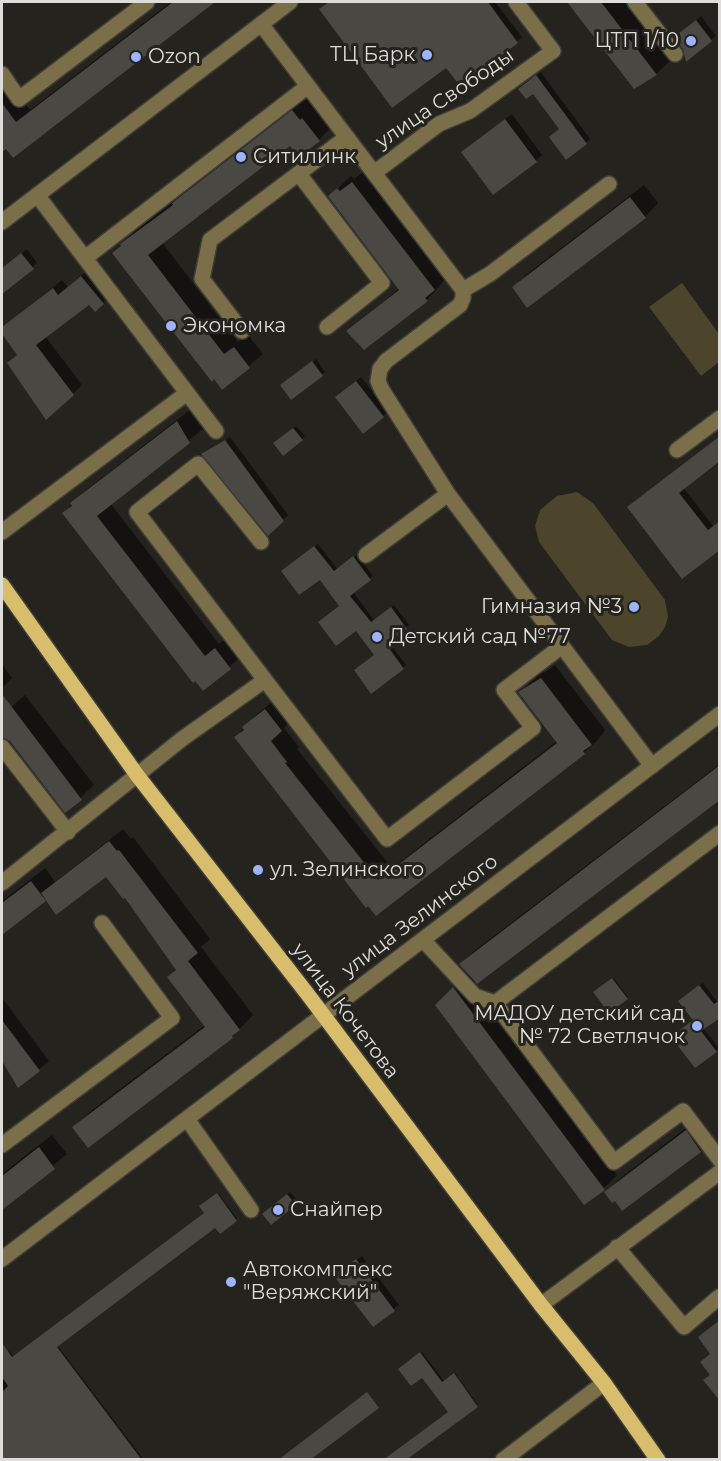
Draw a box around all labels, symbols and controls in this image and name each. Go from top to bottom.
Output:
place label: ЦТП 1/10 [594,29,679,53]
marker: ЦТП 1/10 [684,34,698,48]
place label: ТЦ Барк [330,43,415,67]
street label: улица Свободы [371,44,519,154]
place label: Ozon [148,45,201,69]
marker: ТЦ Барк [420,48,434,62]
marker: Ozon [129,50,143,64]
place label: Ситилинк [253,145,356,169]
marker: Ситилинк [234,150,248,164]
place label: Экономка [183,314,286,338]
marker: Экономка [164,319,178,333]
place label: Гимназия №3 [481,595,622,619]
marker: Гимназия №3 [627,600,641,614]
place label: Детский сад №77 [389,625,571,649]
marker: Детский сад №77 [370,630,384,644]
street label: улица Зелинского [337,850,503,982]
place label: ул. Зелинского [270,858,424,882]
marker: ул. Зелинского [251,863,265,877]
street label: улица Кочетова [286,939,404,1083]
place label: МАДОУ детский сад № 72 Светлячок [474,1002,685,1049]
marker: МАДОУ детский сад № 72 Светлячок [690,1019,704,1033]
place label: Снайпер [290,1198,383,1222]
marker: Снайпер [271,1203,285,1217]
place label: Автокомплекс "Веряжский" [243,1258,393,1305]
marker: Автокомплекс "Веряжский" [224,1275,238,1289]

